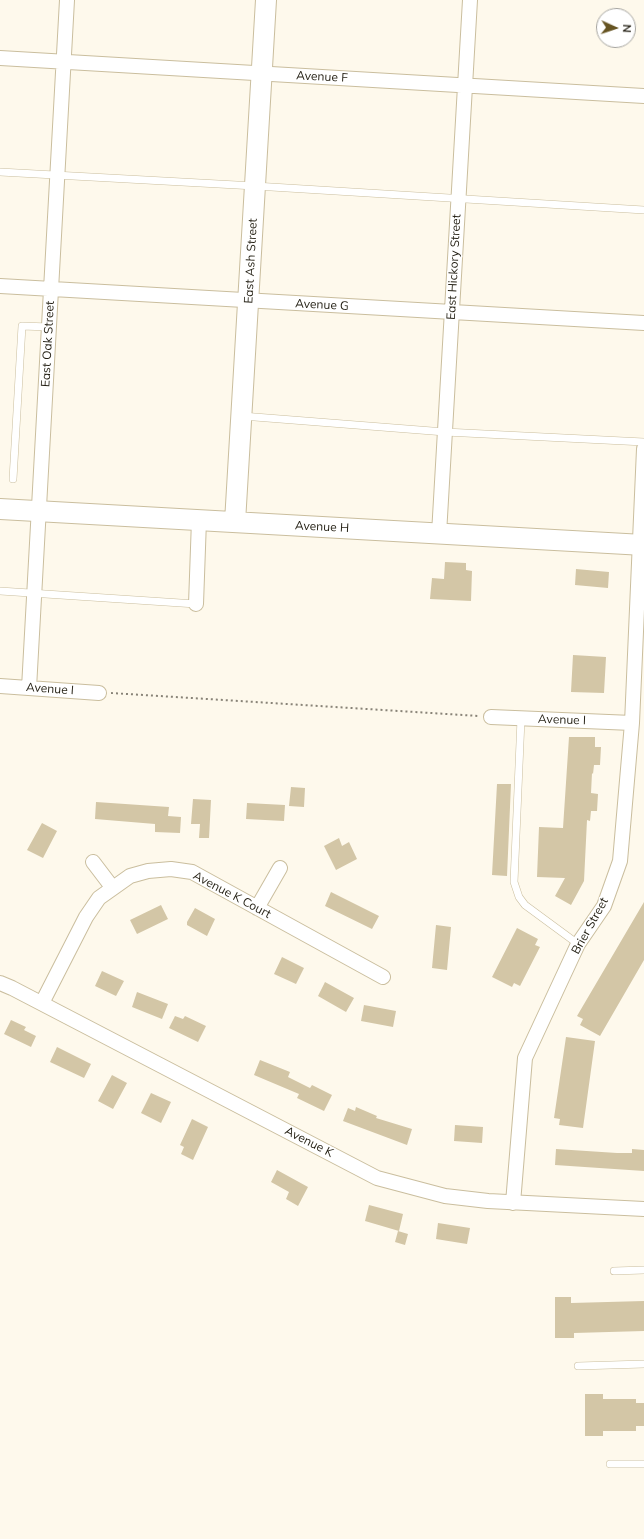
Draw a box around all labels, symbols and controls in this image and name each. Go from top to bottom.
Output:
north arrow [596,8,636,48]
text: N [620,24,634,33]
street label: Avenue F [296,68,348,86]
street label: East Hickory Street [444,214,464,320]
street label: East Ash Street [242,218,260,304]
street label: Avenue G [295,296,349,314]
street label: East Oak Street [39,301,57,387]
street label: Avenue H [295,518,349,536]
street label: Avenue I [26,680,74,698]
street label: Avenue I [538,712,586,728]
street label: Avenue K Court [191,868,273,922]
street label: Brier Street [569,895,611,957]
street label: Avenue K [282,1124,336,1160]

